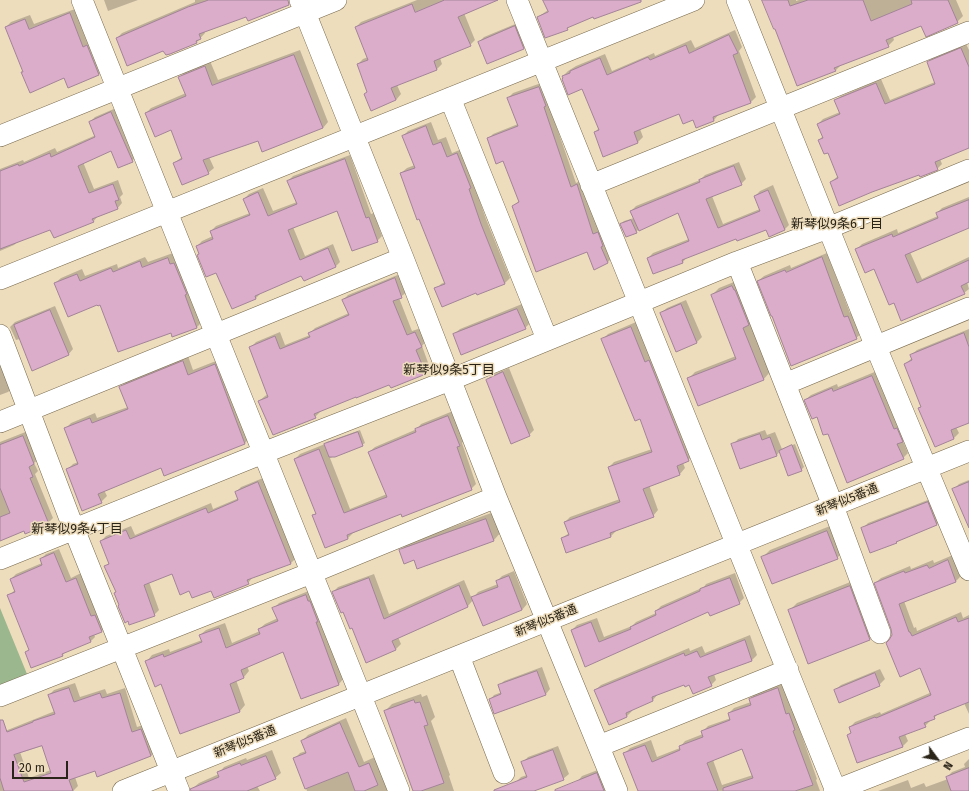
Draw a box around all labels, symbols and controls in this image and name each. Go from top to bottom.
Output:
district label: 新琴似9条6丁目 [791,216,883,232]
district label: 新琴似9条5丁目 [403,362,495,378]
street label: 新琴似5番通 [814,481,880,519]
district label: 新琴似9条4丁目 [31,521,123,537]
street label: 新琴似5番通 [513,602,579,640]
street label: 新琴似5番通 [212,723,278,761]
north arrow [917,739,957,779]
scale bar [14,753,70,779]
text: N [940,759,955,772]
text: 20 m [19,761,45,775]

